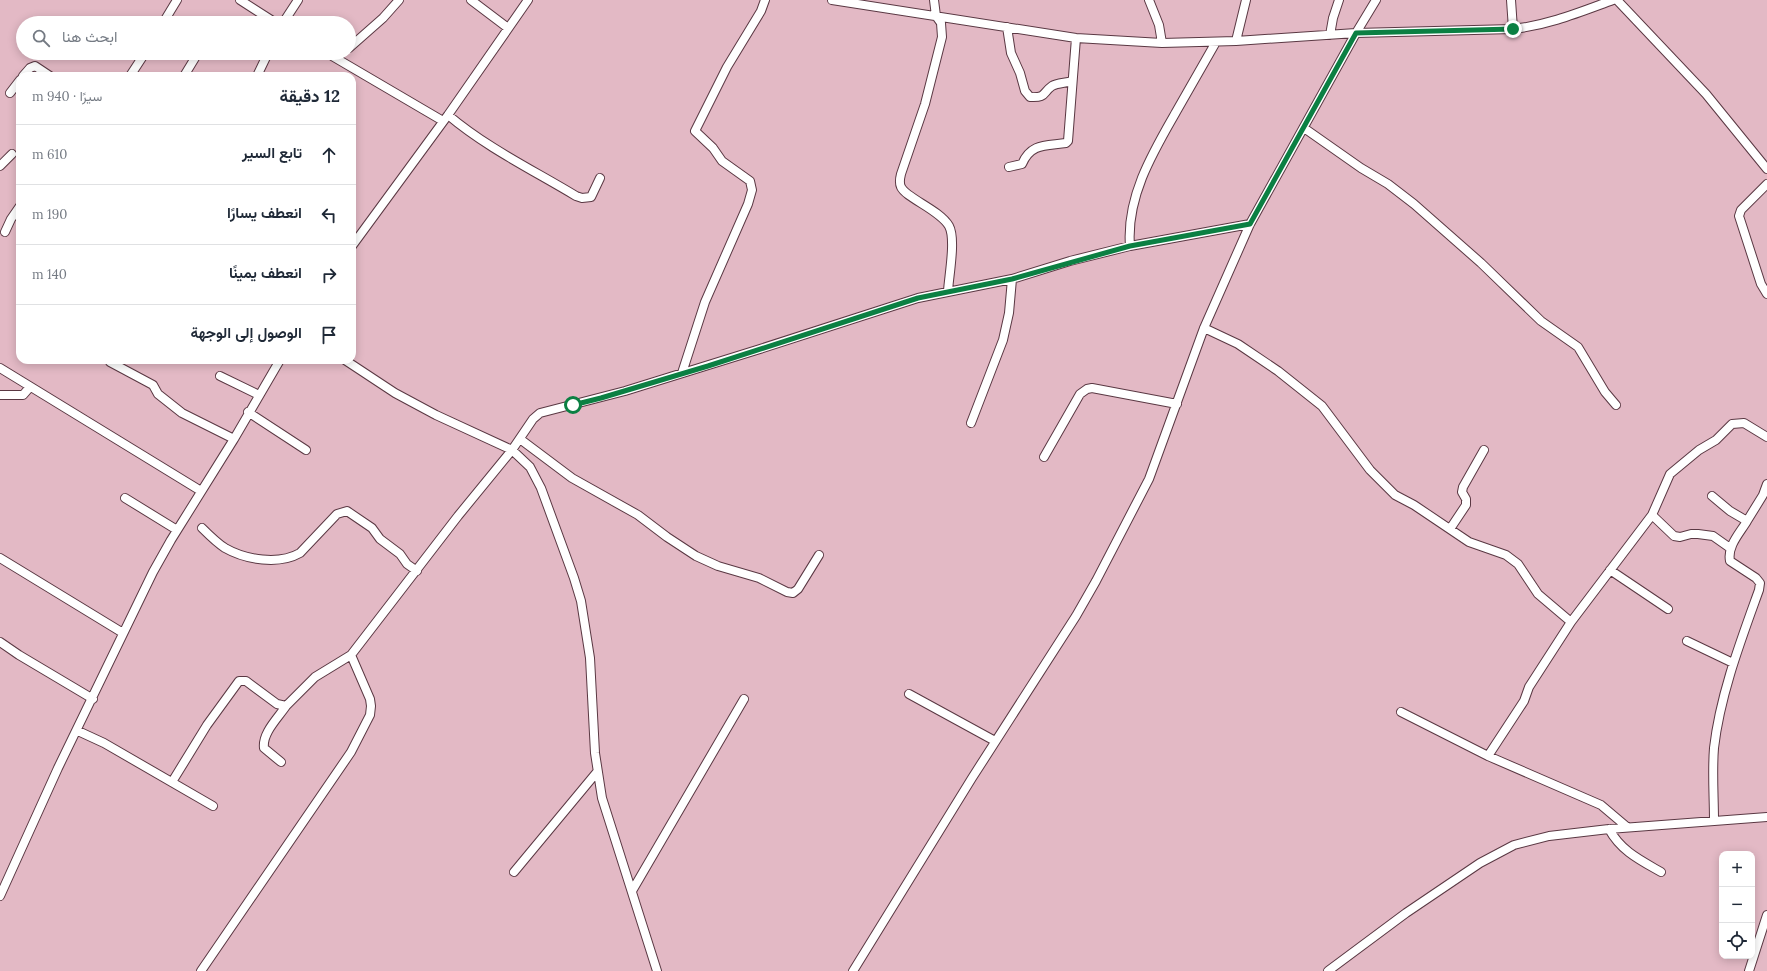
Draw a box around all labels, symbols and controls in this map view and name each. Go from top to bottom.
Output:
search box [16,16,356,60]
route end [1504,20,1522,38]
icon: search [30,27,52,49]
text: ابحث هنا [62,27,117,46]
text: 12 دقيقة [279,85,340,107]
text: سيرًا · 940 m [32,88,102,105]
text: تابع السير [242,143,302,162]
icon: ahead [318,144,340,166]
text: 610 m [32,146,67,163]
text: انعطف يسارًا [227,203,302,222]
icon: left [318,204,340,226]
text: 190 m [32,206,67,223]
text: انعطف يمينًا [229,263,302,282]
icon: right [318,264,340,286]
text: 140 m [32,266,67,283]
text: الوصول إلى الوجهة [190,323,302,342]
icon: arrive [318,324,340,346]
route start [564,396,582,414]
map controls [1719,851,1755,959]
button: + [1719,851,1755,887]
button: − [1719,887,1755,923]
button: locate [1719,923,1755,959]

